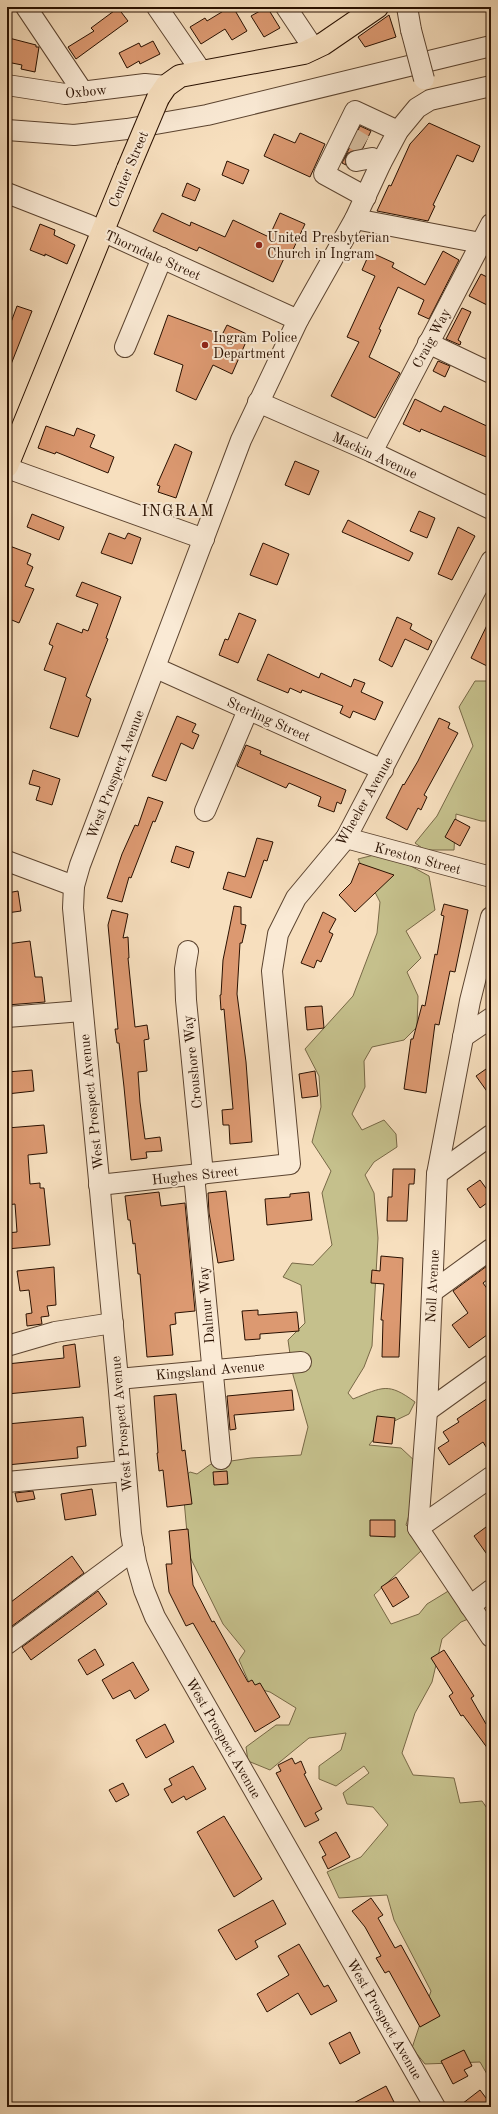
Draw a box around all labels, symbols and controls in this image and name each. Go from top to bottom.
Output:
street label: Oxbow [65,83,108,101]
street label: Center Street [107,129,151,210]
street label: Thorndale Street [103,229,203,283]
place label: United Presbyterian Church in Ingram [267,231,390,261]
marker: United Presbyterian Church in Ingram [254,240,264,250]
street label: Craig Way [410,306,454,371]
place label: Ingram Police Department [213,331,297,361]
marker: Ingram Police Department [200,340,210,350]
street label: Mackin Avenue [330,430,419,482]
district label: INGRAM [141,504,215,520]
street label: Sterling Street [225,695,312,745]
street label: West Prospect Avenue [85,708,147,840]
street label: Wheeler Avenue [334,755,396,848]
street label: Kreston Street [373,841,463,877]
street label: Croushore Way [181,1014,205,1109]
street label: West Prospect Avenue [78,1033,106,1170]
street label: Hughes Street [151,1164,239,1188]
street label: Noll Avenue [424,1249,442,1323]
street label: Dalmur Way [197,1265,217,1344]
street label: West Prospect Avenue [109,1355,135,1492]
street label: Kingsland Avenue [155,1359,265,1383]
street label: West Prospect Avenue [183,1676,263,1801]
street label: West Prospect Avenue [344,1957,424,2082]

